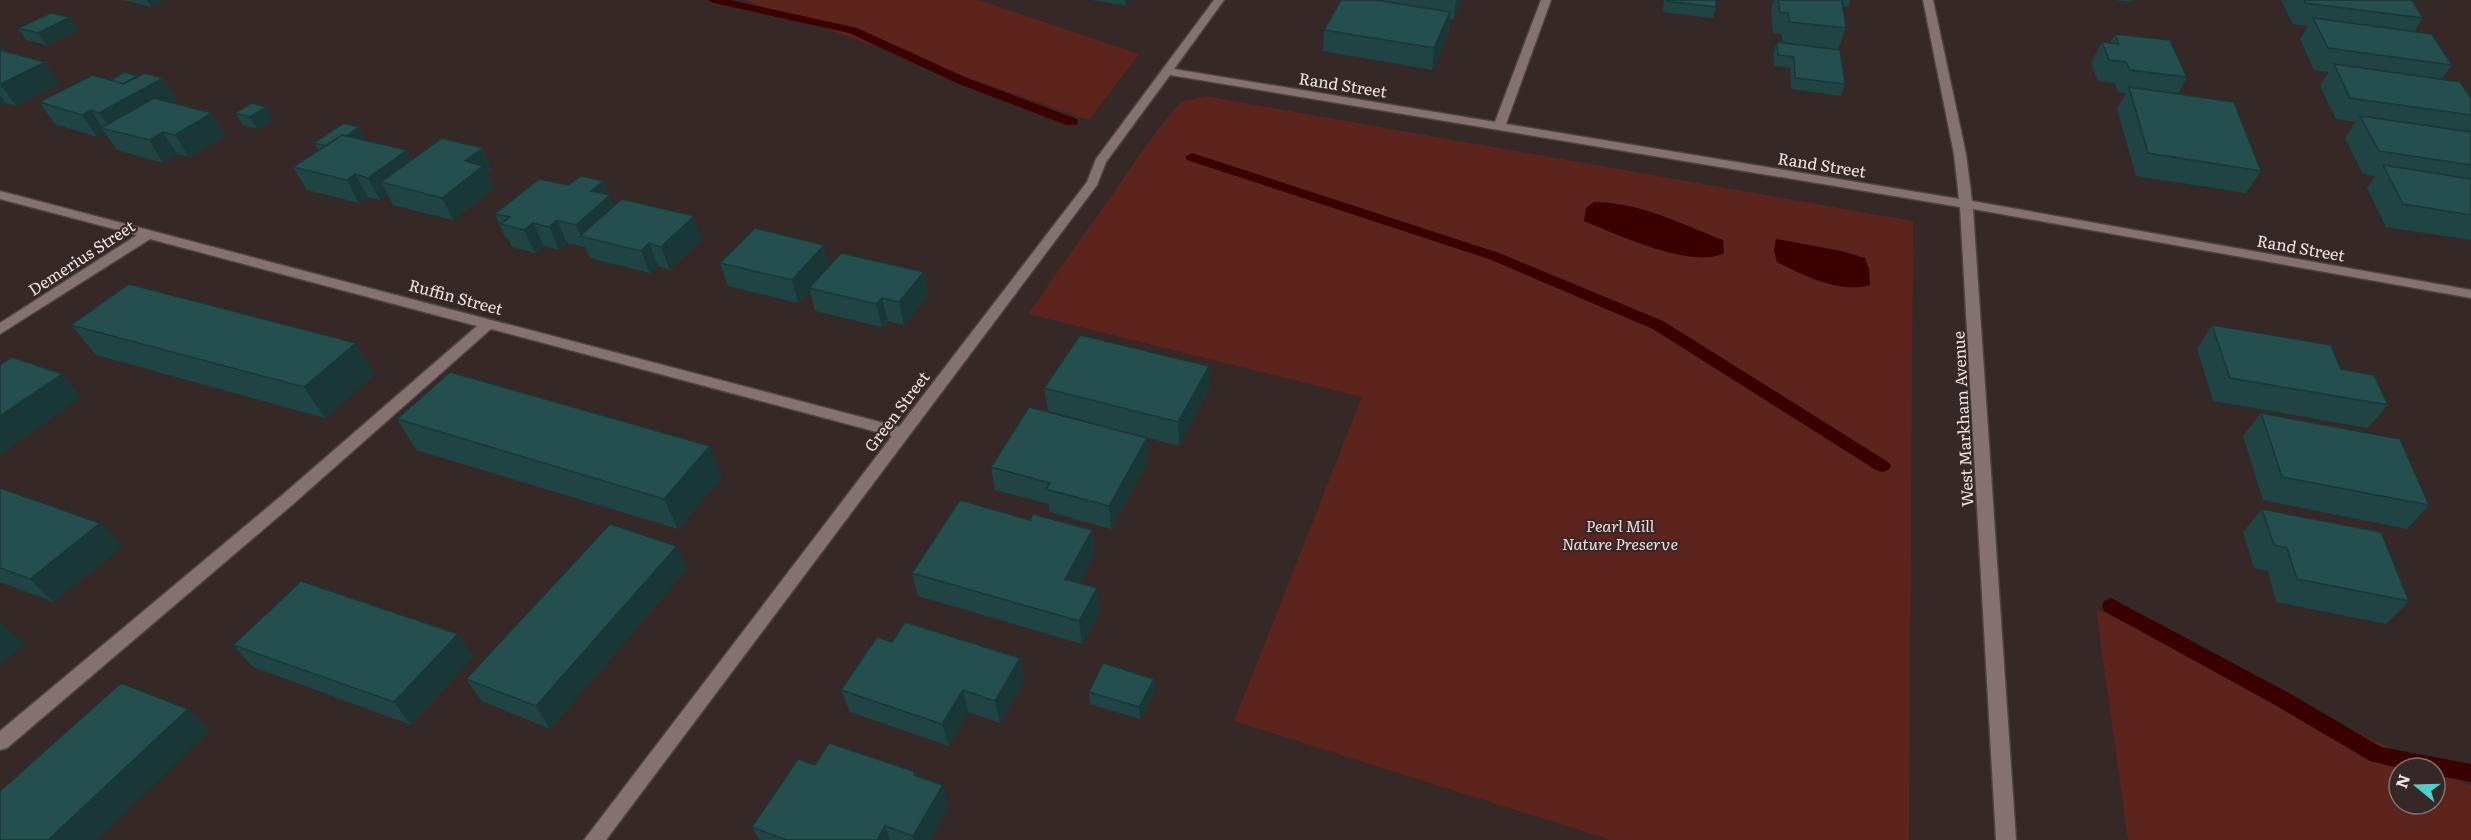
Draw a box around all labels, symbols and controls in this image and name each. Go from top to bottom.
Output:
street label: Rand Street [1297,65,1389,103]
street label: Rand Street [1776,145,1868,183]
street label: Demerius Street [23,213,140,301]
street label: Rand Street [2255,227,2347,267]
street label: Ruffin Street [406,272,506,320]
street label: West Markham Avenue [1945,331,1979,507]
street label: Green Street [858,365,935,456]
park label: Pearl Mill Nature Preserve [1562,513,1678,555]
north arrow [2387,756,2447,816]
text: N [2388,771,2415,791]

